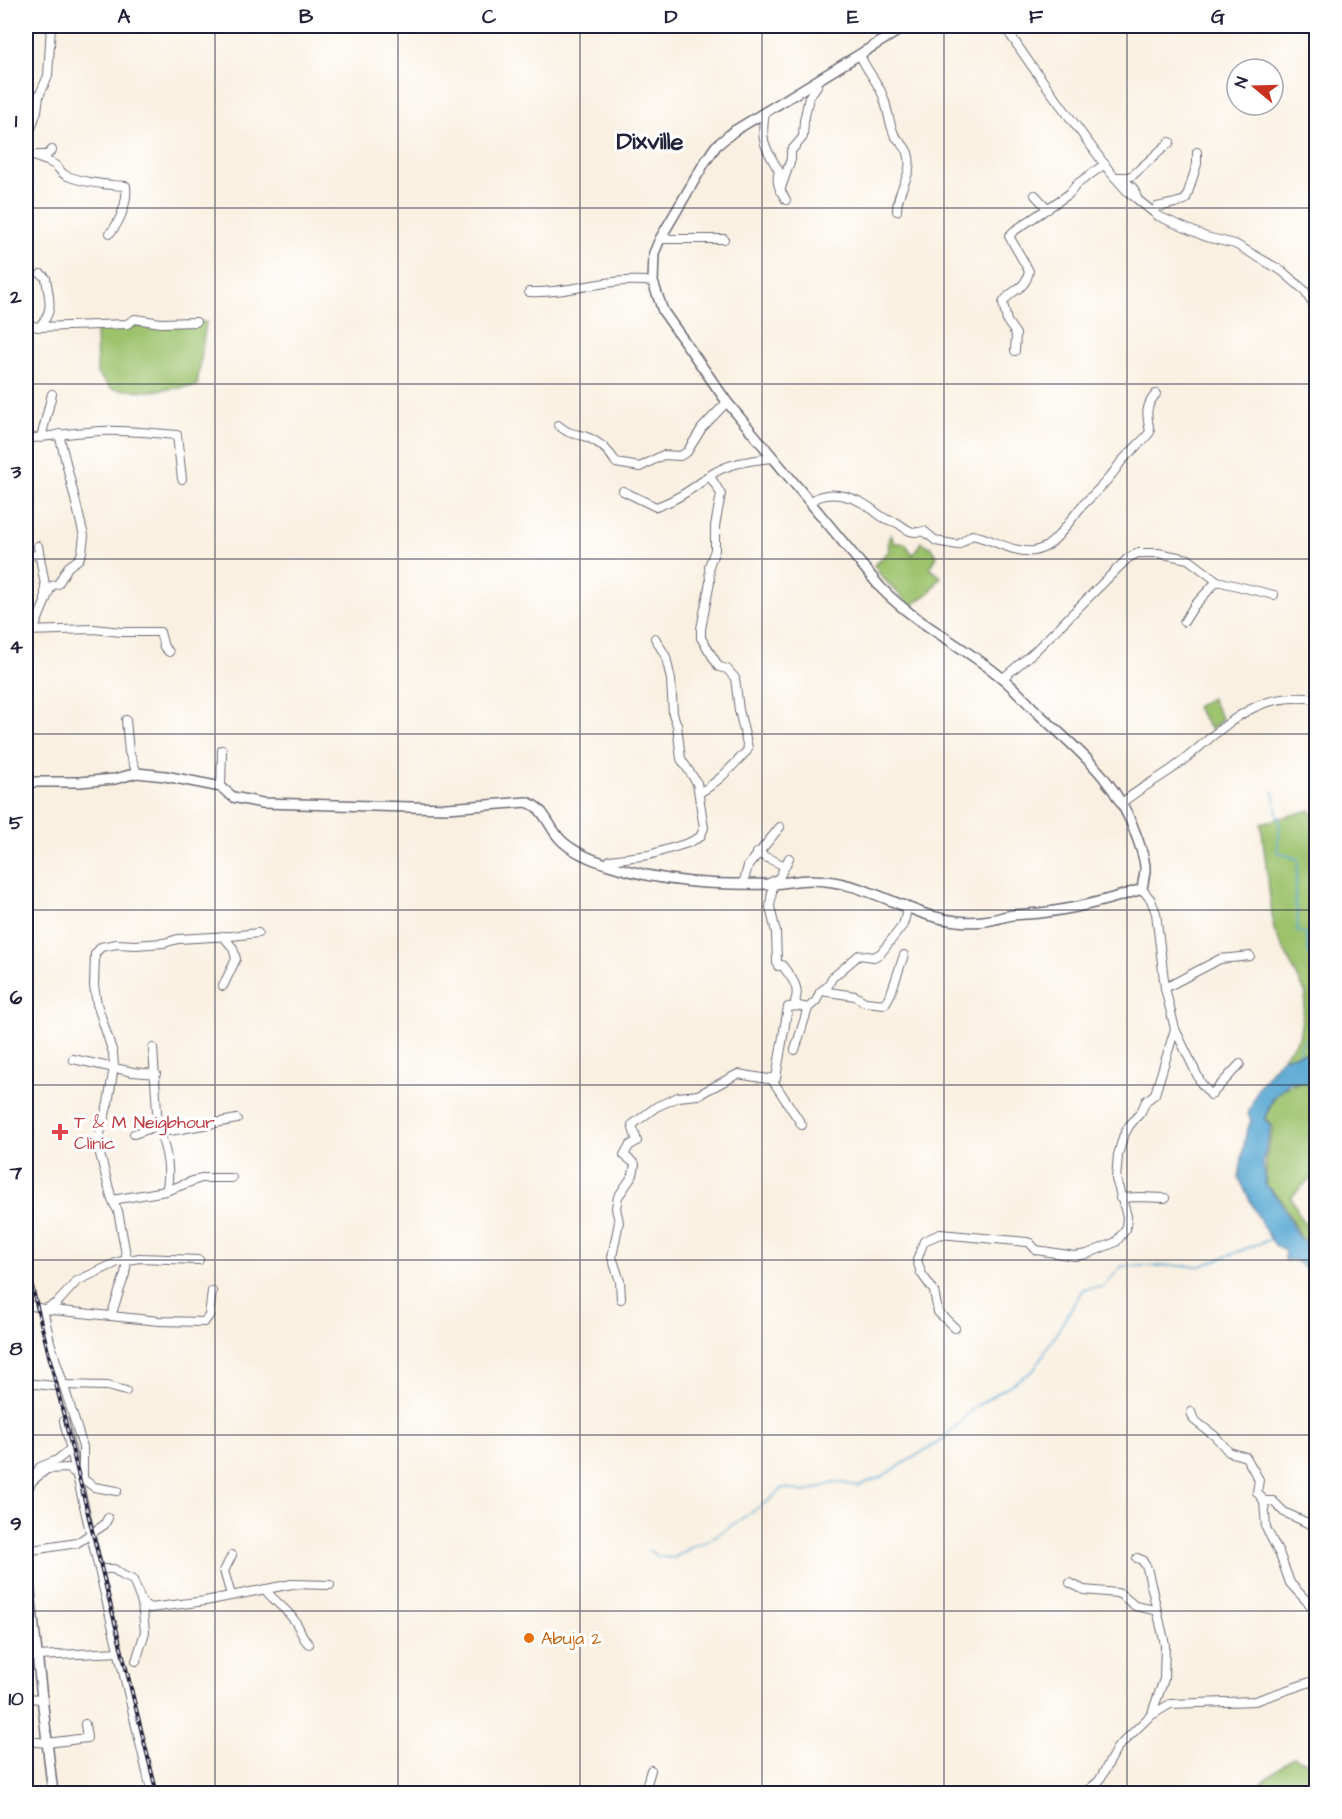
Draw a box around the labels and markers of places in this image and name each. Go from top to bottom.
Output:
place label: T & M Neigbhour Clinic [74,1110,215,1156]
marker: T & M Neigbhour Clinic [51,1123,69,1141]
place label: Abuja 2 [541,1626,602,1651]
marker: Abuja 2 [522,1631,536,1645]

